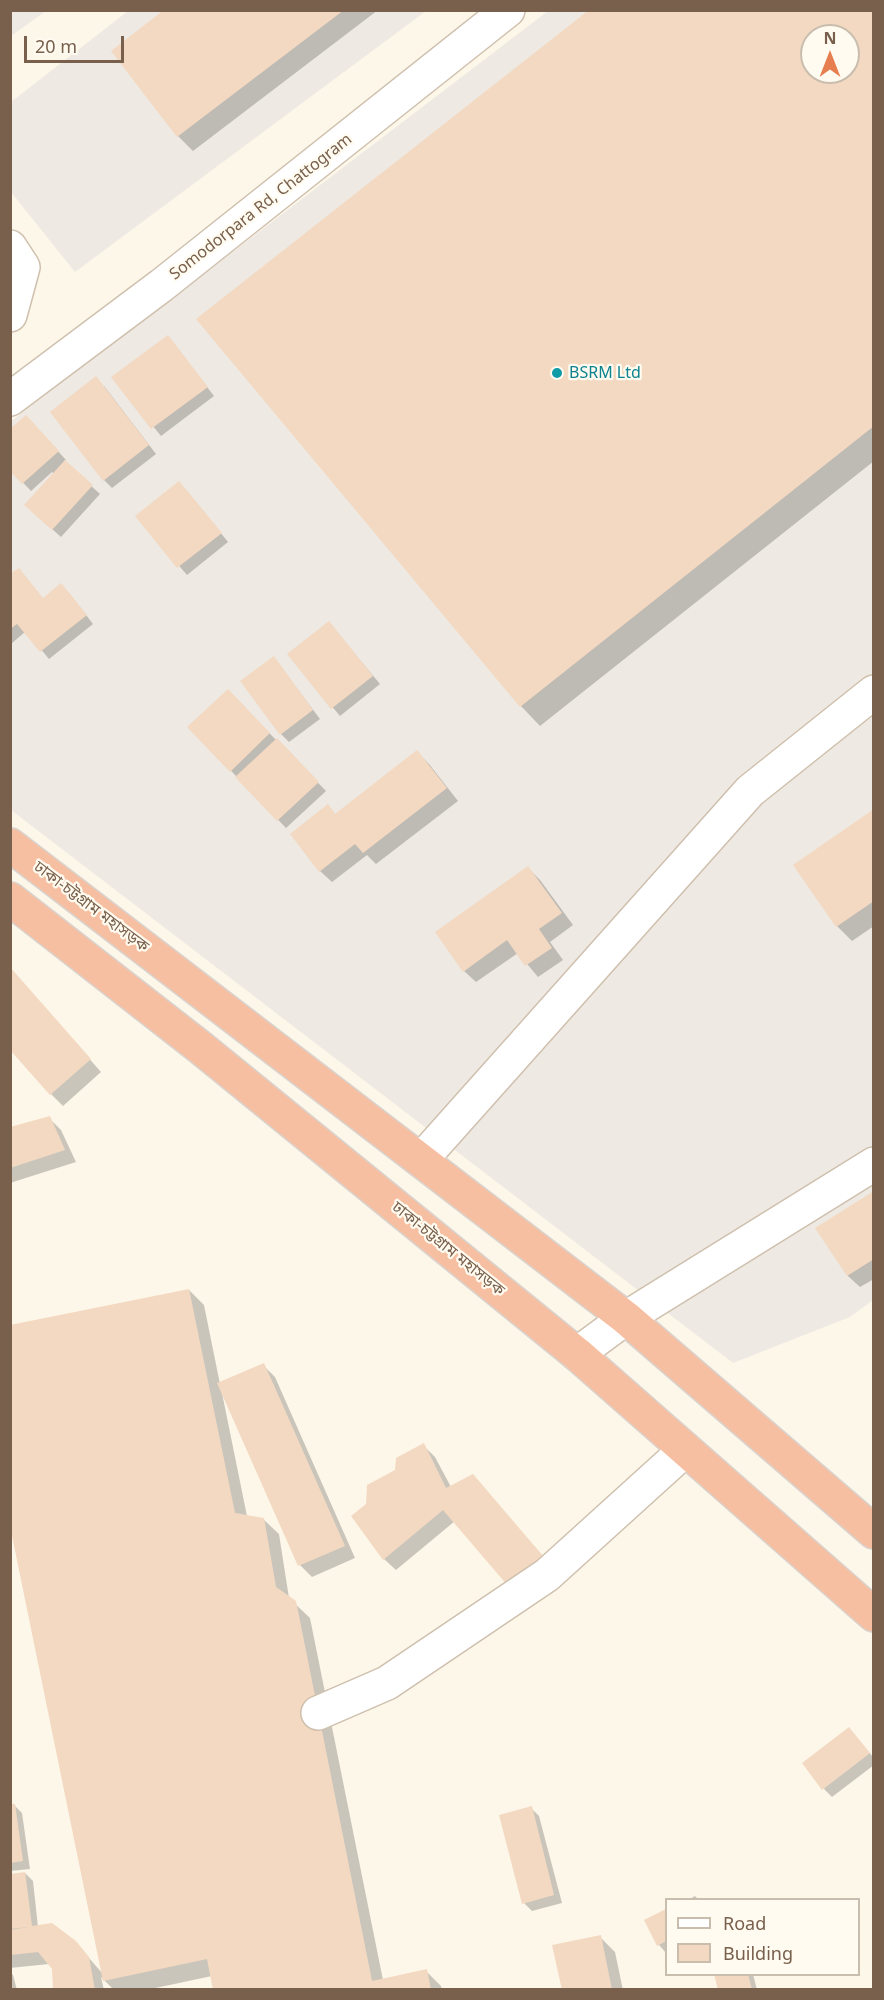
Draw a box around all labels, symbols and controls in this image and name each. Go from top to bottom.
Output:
scale bar [27,24,128,62]
north arrow [800,24,860,84]
text: N [823,27,837,49]
text: 20 m [35,34,77,58]
street label: Somodorpara Rd, Chattogram [166,130,356,284]
place label: BSRM Ltd [569,363,641,383]
marker: BSRM Ltd [550,366,564,380]
street label: ঢাকা-চট্টগ্রাম মহাসড়ক [30,857,152,957]
street label: ঢাকা-চট্টগ্রাম মহাসড়ক [388,1198,508,1300]
legend [665,1898,860,1976]
text: Road [723,1911,766,1935]
text: Building [723,1941,793,1965]

